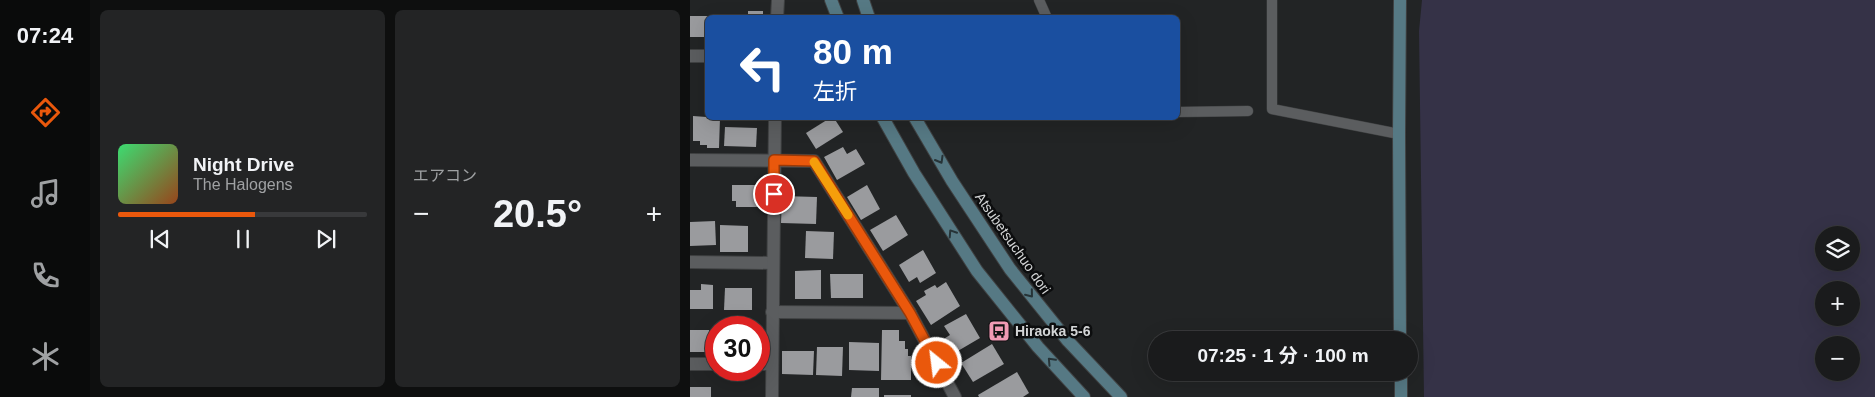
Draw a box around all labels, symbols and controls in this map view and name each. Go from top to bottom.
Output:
text: 07:24 [17,23,73,48]
text: 80 m [813,32,893,71]
icon: left [730,35,795,100]
text: 左折 [813,79,857,104]
icon: directions [28,95,63,130]
text: Night Drive [193,154,294,175]
one-way arrow [933,154,943,163]
text: エアコン [413,167,477,184]
pin [753,173,795,215]
icon: music [28,176,63,211]
text: The Halogens [193,176,293,193]
icon: arrive [760,180,788,208]
street label: Atsubetsuchuo dori [972,189,1054,297]
text: 20.5° [493,193,582,235]
text: − [413,198,429,229]
text: + [646,198,662,229]
icon: previous [146,225,174,253]
icon: pause [229,225,257,253]
icon: next [312,225,340,253]
map controls [1815,226,1860,381]
button: layers [1815,226,1860,271]
one-way arrow [949,229,959,238]
icon: phone [28,258,63,293]
button: + [1815,281,1860,326]
one-way arrow [1025,288,1033,297]
speed limit sign: 30 [705,316,770,381]
bus stop icon: Hiraoka 5-6 [987,319,1011,343]
place label: Hiraoka 5-6 [1015,323,1091,339]
position arrow [910,336,962,388]
button: − [1815,336,1860,381]
icon: climate [28,339,63,374]
text: 07:25 · 1 分 · 100 m [1197,345,1369,366]
one-way arrow [1048,358,1057,367]

